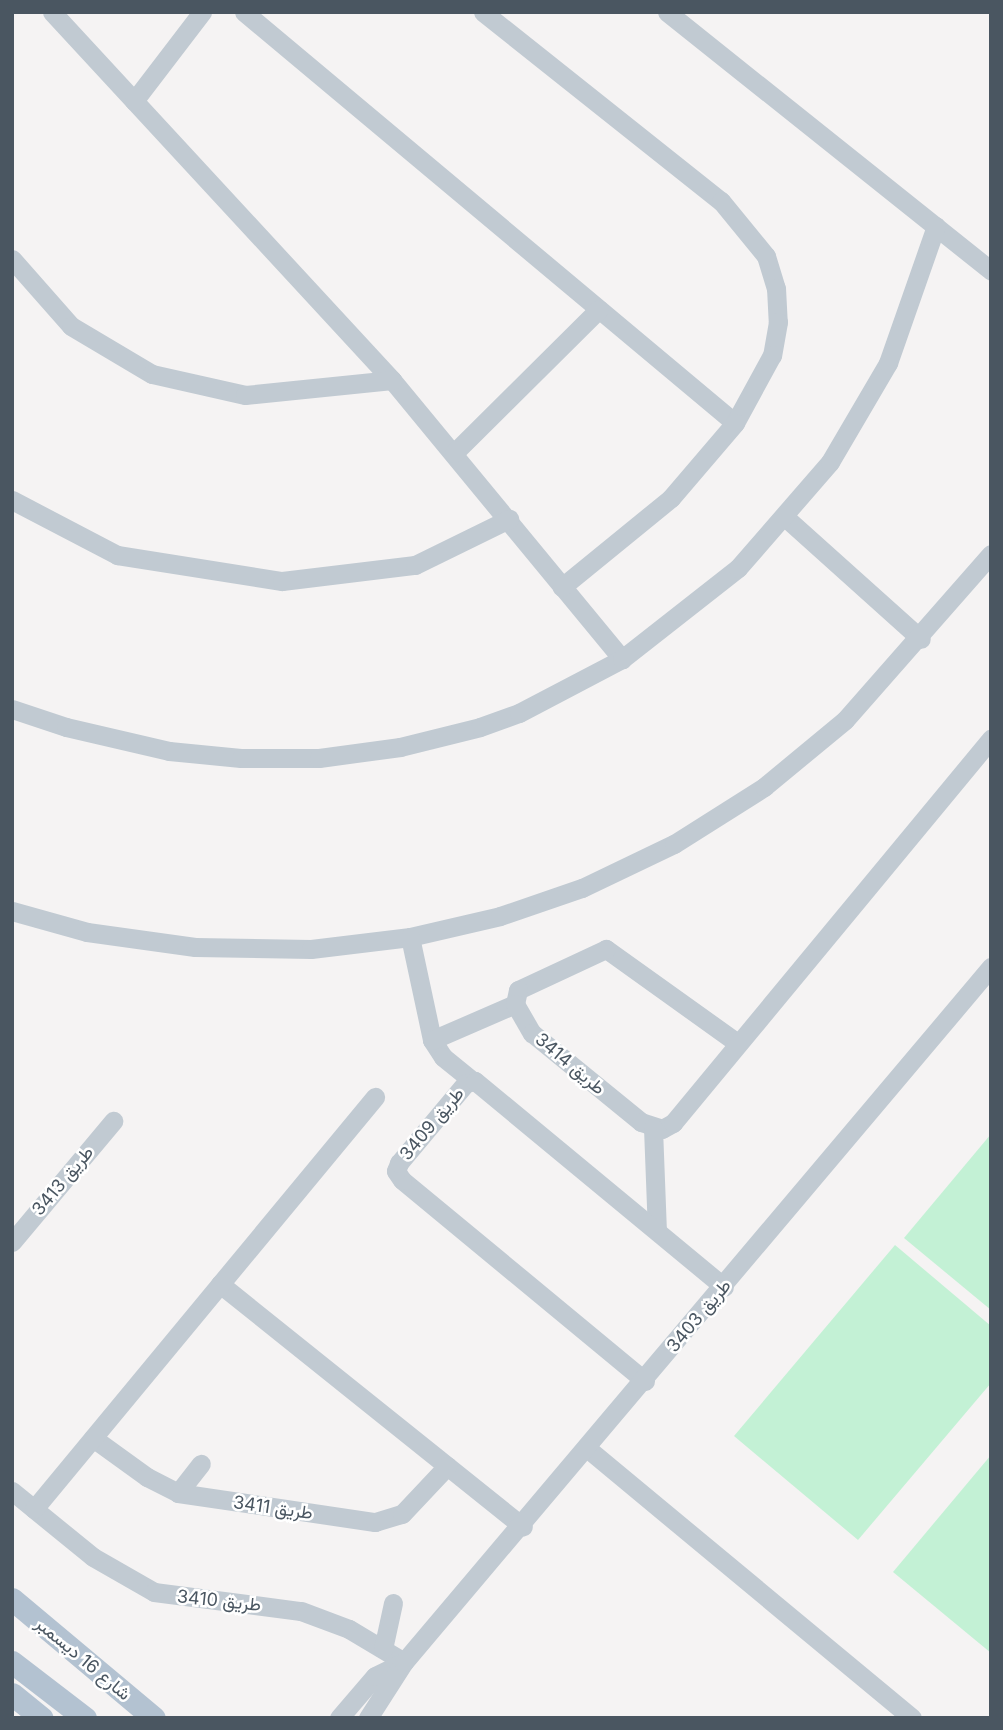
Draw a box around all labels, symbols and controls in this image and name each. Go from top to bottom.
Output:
street label: طريق 3414 [531,1029,609,1099]
street label: طريق 3409 [395,1083,469,1165]
street label: طريق 3413 [28,1142,98,1220]
street label: طريق 3403 [662,1275,736,1357]
street label: طريق 3411 [232,1492,314,1524]
street label: طريق 3410 [176,1586,262,1616]
street label: شارع 16 ديسمبر [31,1613,135,1705]

